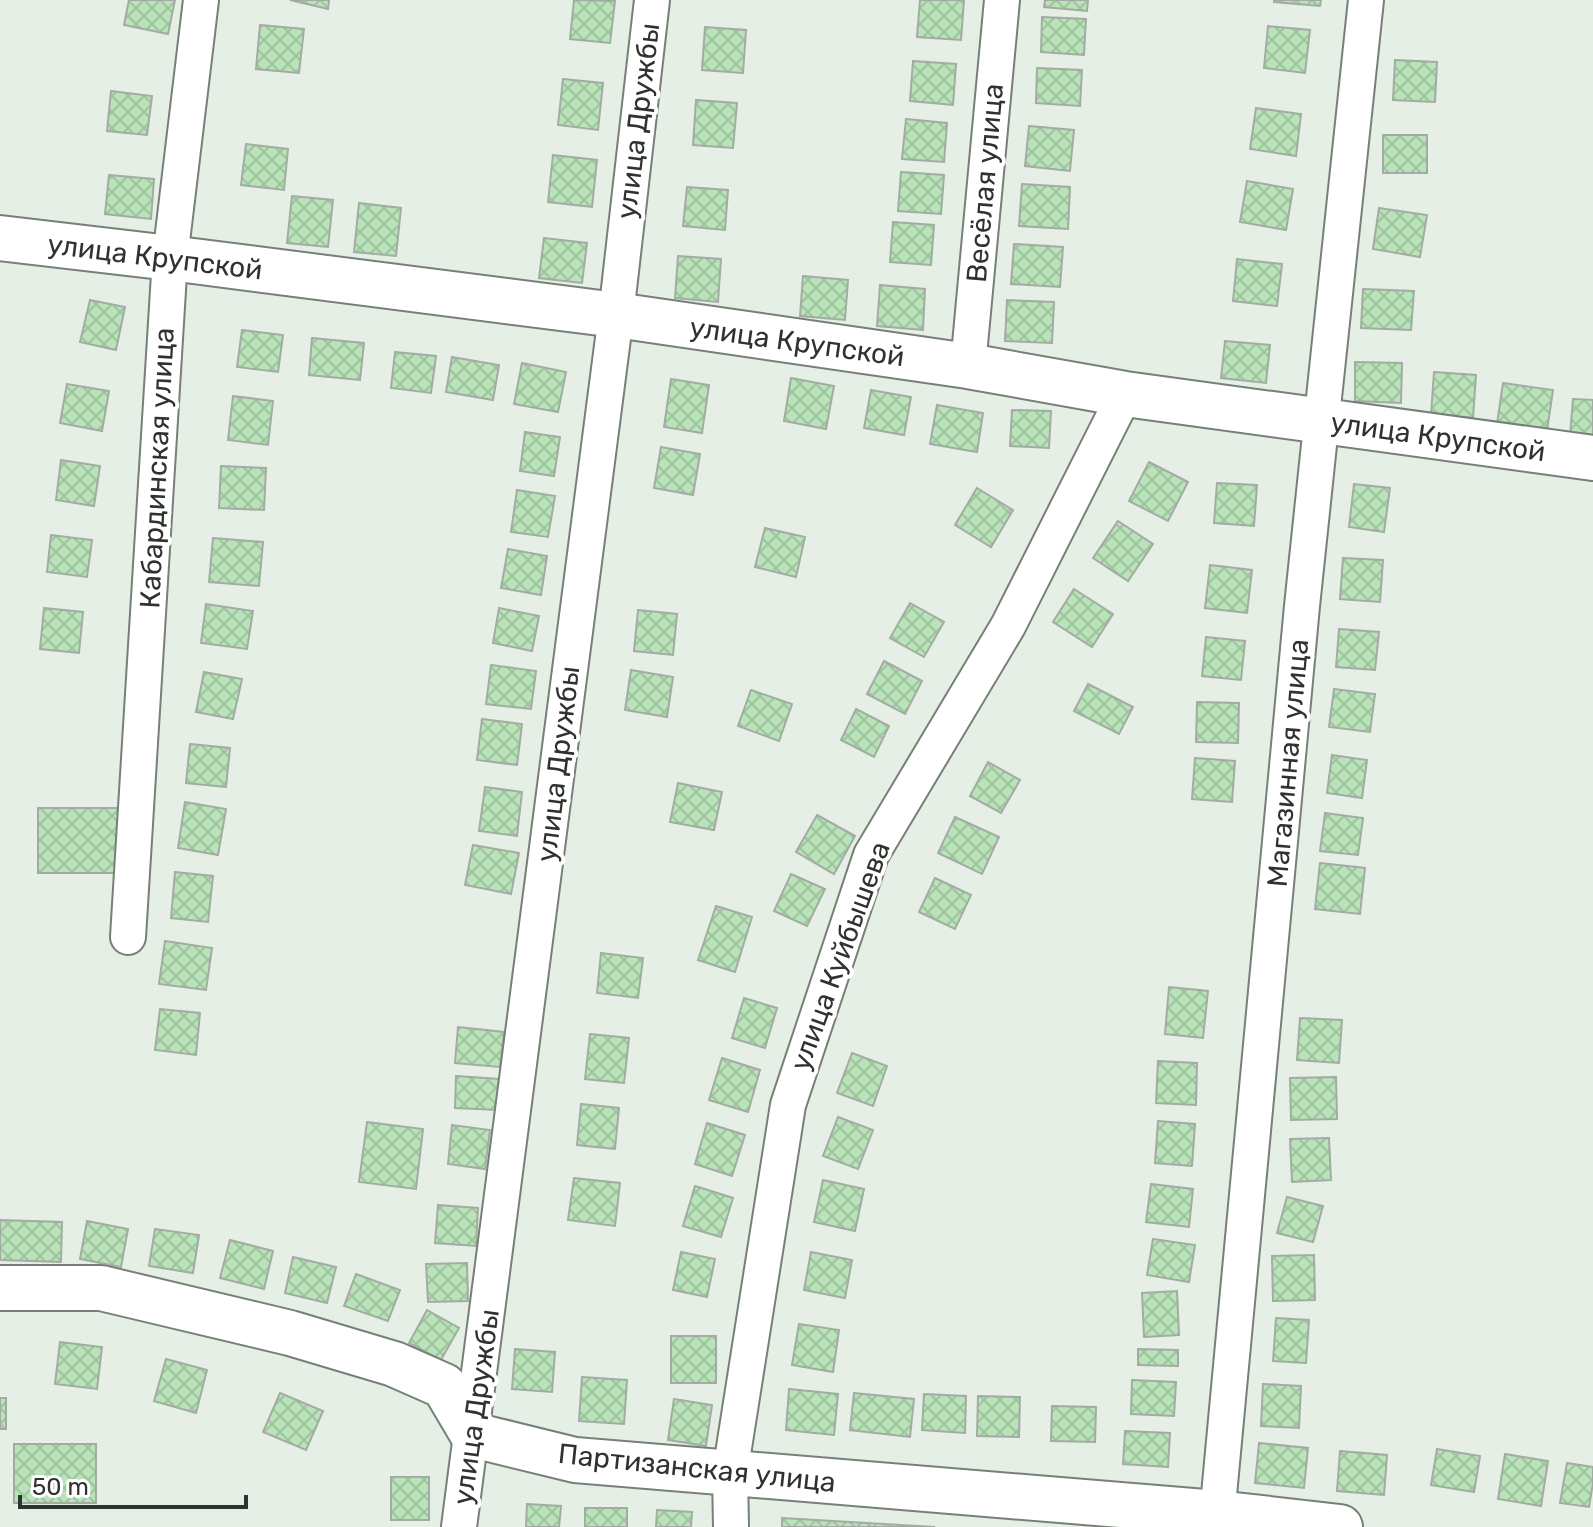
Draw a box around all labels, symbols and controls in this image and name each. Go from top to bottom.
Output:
street label: улица Дружбы [610,21,666,221]
street label: Весёлая улица [960,82,1010,284]
street label: улица Крупской [46,227,264,287]
street label: улица Крупской [688,311,906,373]
street label: Кабардинская улица [133,327,181,609]
street label: улица Крупской [1329,406,1547,468]
street label: Магазинная улица [1261,638,1315,888]
street label: улица Дружбы [530,664,586,864]
street label: улица Куйбышева [783,837,897,1075]
street label: улица Дружбы [446,1307,506,1507]
street label: Партизанская улица [557,1437,837,1499]
scale bar [20,1459,246,1509]
text: 50 m [32,1473,89,1501]

